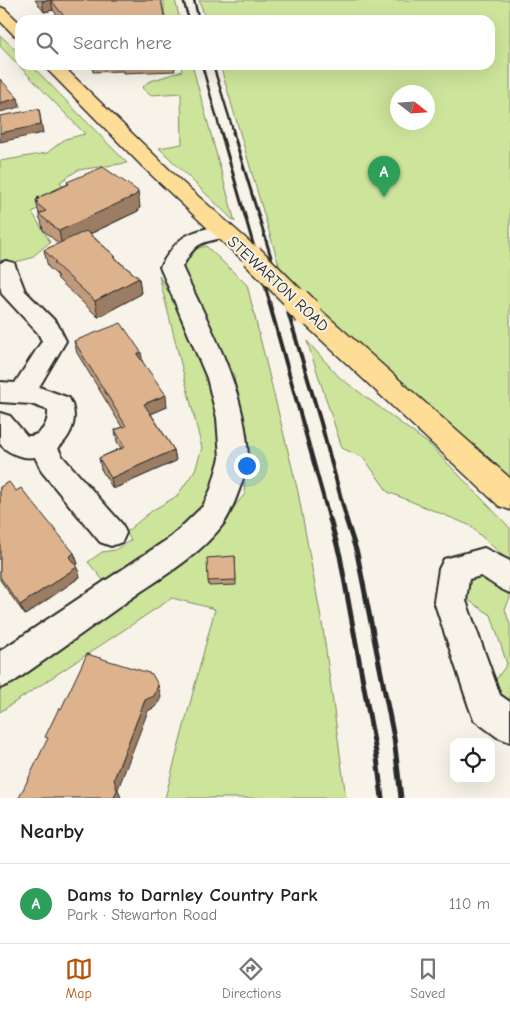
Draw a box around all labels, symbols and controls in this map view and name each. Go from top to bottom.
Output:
search box [15,15,495,70]
icon: search [33,29,61,57]
text: Search here [73,32,172,54]
north arrow [390,85,435,130]
pin: A [368,156,400,197]
street label: STEWARTON ROAD [224,233,332,335]
your location [234,453,260,479]
map controls [450,738,495,783]
button: locate [450,738,495,783]
text: Nearby [20,819,84,843]
text: Dams to Darnley Country Park [67,884,317,906]
text: A [32,895,40,913]
text: 110 m [449,895,490,913]
text: Park · Stewarton Road [67,906,217,924]
tab: Map [65,955,93,1002]
tab: Directions [222,955,281,1002]
tab: Saved [410,955,445,1002]

